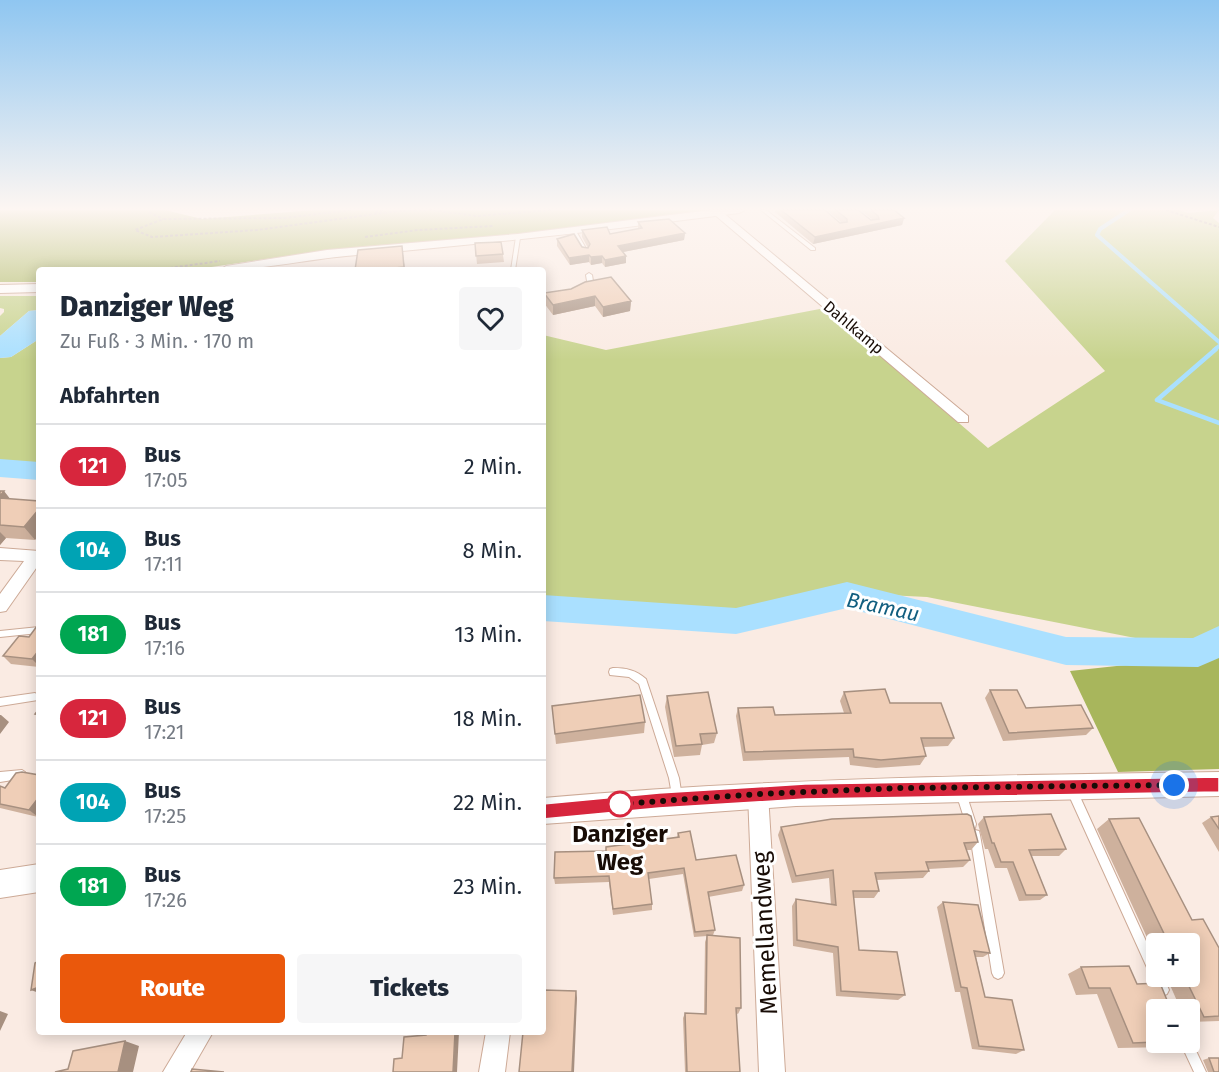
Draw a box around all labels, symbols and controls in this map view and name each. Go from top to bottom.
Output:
button: heart [459,287,522,350]
text: Danziger Weg [60,290,234,323]
street label: Dahlkamp [820,297,888,358]
text: Zu Fuß · 3 Min. · 170 m [60,329,254,353]
text: Abfahrten [60,382,160,409]
text: Bus [144,441,181,468]
text: 121 [78,453,108,479]
text: 2 Min. [464,453,522,480]
text: 17:05 [144,468,188,492]
text: Bus [144,525,181,552]
text: 104 [76,537,110,563]
text: 8 Min. [463,537,522,564]
text: 17:11 [144,552,183,576]
water label: Bramau [844,587,922,627]
text: Bus [144,609,181,636]
text: 181 [77,621,109,647]
text: 13 Min. [454,621,522,648]
text: 17:16 [144,636,185,660]
text: Bus [144,693,181,720]
text: 121 [78,705,108,731]
text: 18 Min. [453,705,522,732]
text: 17:21 [144,720,184,744]
your location [1159,770,1189,800]
text: Bus [144,777,181,804]
text: 104 [76,789,110,815]
text: 22 Min. [453,789,522,816]
marker: Danziger Weg [607,791,633,817]
text: 17:25 [144,804,186,828]
place label: Danziger Weg [572,820,668,876]
street label: Memellandweg [747,850,783,1015]
text: Bus [144,861,181,888]
text: 181 [77,873,109,899]
text: 23 Min. [453,873,522,900]
text: 17:26 [144,888,187,912]
map controls [1146,933,1200,1053]
button: + [1146,933,1200,987]
button: Route [60,954,285,1023]
button: Tickets [297,954,522,1023]
button: − [1146,999,1200,1053]

